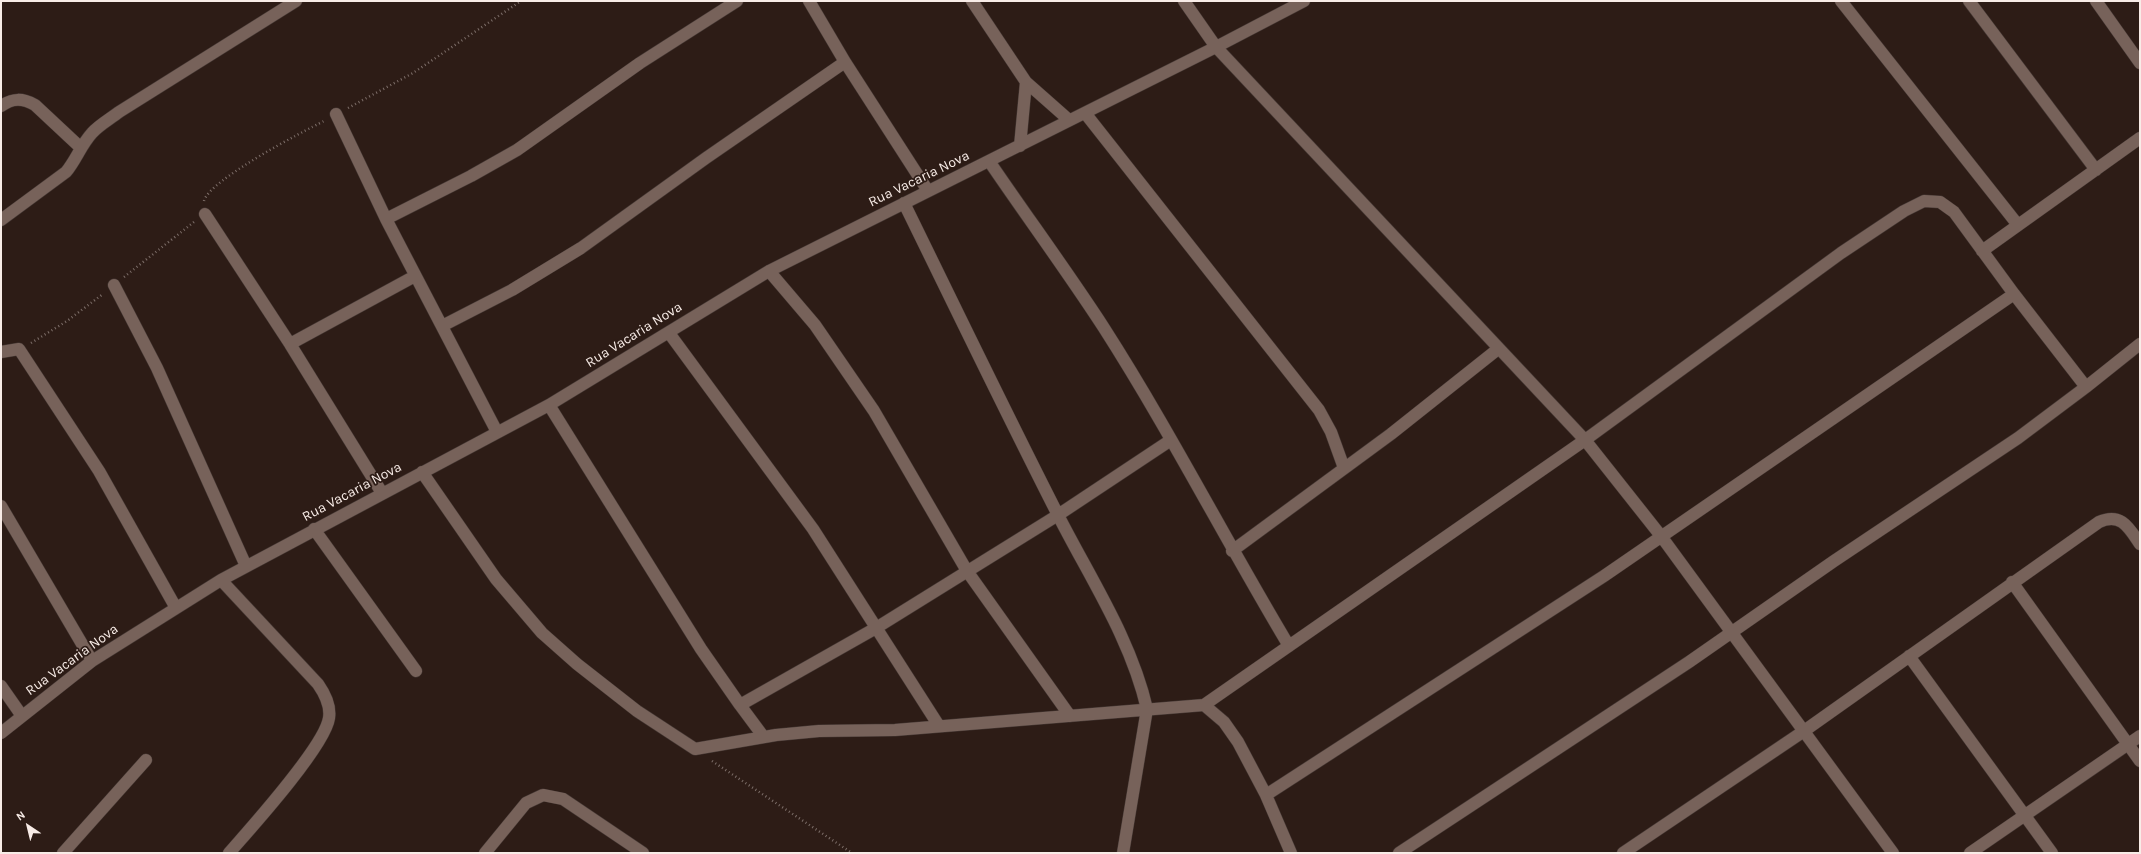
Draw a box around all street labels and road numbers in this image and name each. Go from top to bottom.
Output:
street label: Rua Vacaria Nova [866,147,972,211]
street label: Rua Vacaria Nova [583,299,685,371]
street label: Rua Vacaria Nova [299,459,405,525]
street label: Rua Vacaria Nova [22,621,122,699]

